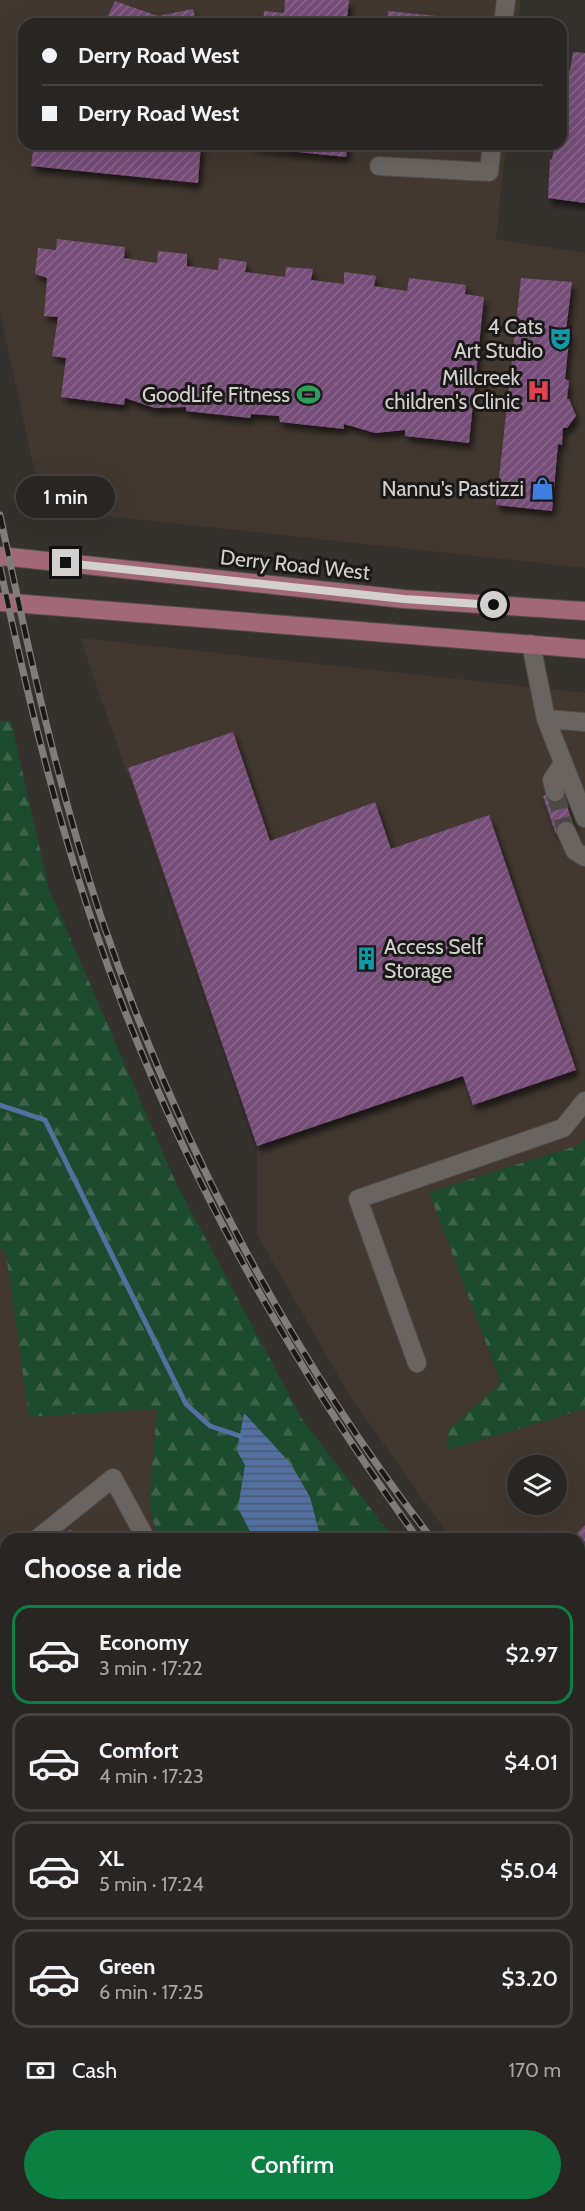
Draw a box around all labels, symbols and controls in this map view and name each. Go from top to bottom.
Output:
text: Derry Road West [78,42,239,69]
text: Derry Road West [78,100,239,127]
place label: 4 Cats Art Studio [454,314,543,363]
theatre icon: 4 Cats Art Studio [548,326,574,352]
place label: Millcreek children's Clinic [385,365,521,414]
hospital icon: Millcreek children's Clinic [525,377,551,403]
place label: GoodLife Fitness [142,382,290,407]
sports icon: GoodLife Fitness [295,382,321,408]
callout: 1 min [16,476,116,518]
place label: Nannu's Pastizzi [382,476,524,501]
shop icon: Nannu's Pastizzi [529,476,555,502]
text: 1 min [43,485,88,509]
street label: Derry Road West [219,544,371,585]
route end [52,549,79,576]
route start [480,591,507,618]
place label: Access Self Storage [384,934,483,983]
building icon: Access Self Storage [353,946,379,972]
map controls [507,1455,567,1515]
button: layers [507,1455,567,1515]
text: Choose a ride [24,1552,182,1585]
icon: car [27,1628,81,1682]
text: Economy [99,1629,189,1656]
text: $2.97 [505,1641,558,1668]
text: 3 min · 17:22 [99,1656,203,1680]
icon: car [27,1736,81,1790]
text: Comfort [99,1737,178,1764]
text: $4.01 [504,1749,558,1776]
text: 4 min · 17:23 [99,1764,204,1788]
icon: car [27,1844,81,1898]
text: XL [99,1845,124,1872]
text: $5.04 [500,1857,558,1884]
text: 5 min · 17:24 [99,1872,204,1896]
icon: car [27,1952,81,2006]
text: Green [99,1953,155,1980]
text: $3.20 [502,1965,558,1992]
text: 6 min · 17:25 [99,1980,204,2004]
icon: cash [24,2054,57,2087]
text: Cash [72,2057,117,2084]
text: 170 m [509,2058,561,2082]
button: Confirm [24,2130,561,2199]

